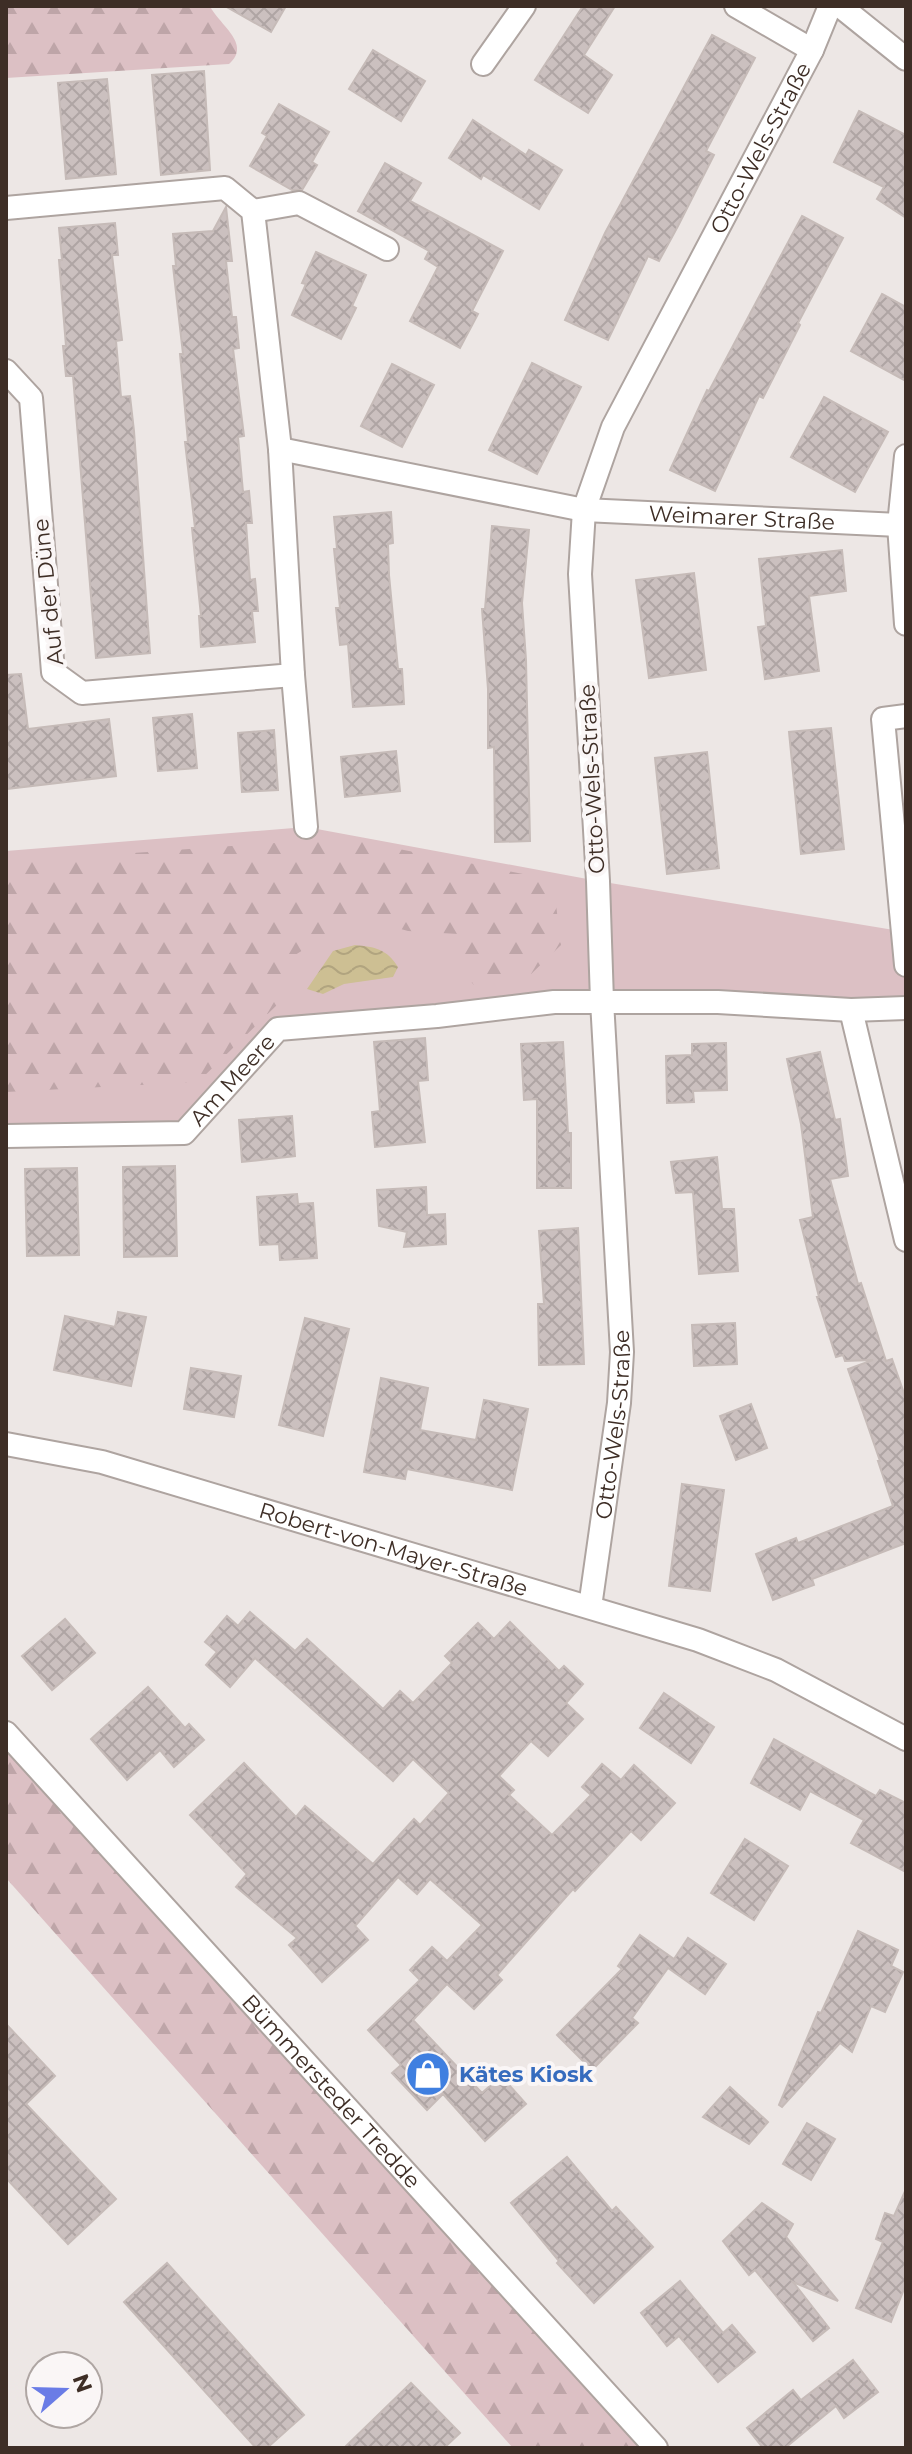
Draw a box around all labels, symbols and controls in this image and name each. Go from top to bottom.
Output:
street label: Otto-Wels-Straße [704,57,817,238]
street label: Weimarer Straße [648,500,836,535]
street label: Auf der Düne [27,517,69,667]
street label: Otto-Wels-Straße [574,683,610,875]
street label: Am Meere [184,1028,281,1131]
street label: Otto-Wels-Straße [589,1329,636,1521]
street label: Robert-von-Mayer-Straße [256,1496,531,1602]
street label: Bümmersteder Tredde [237,1988,427,2194]
shop icon: Kätes Kiosk [404,2050,452,2098]
place label: Kätes Kiosk [459,2061,594,2088]
north arrow [24,2350,104,2430]
text: N [67,2370,98,2396]

